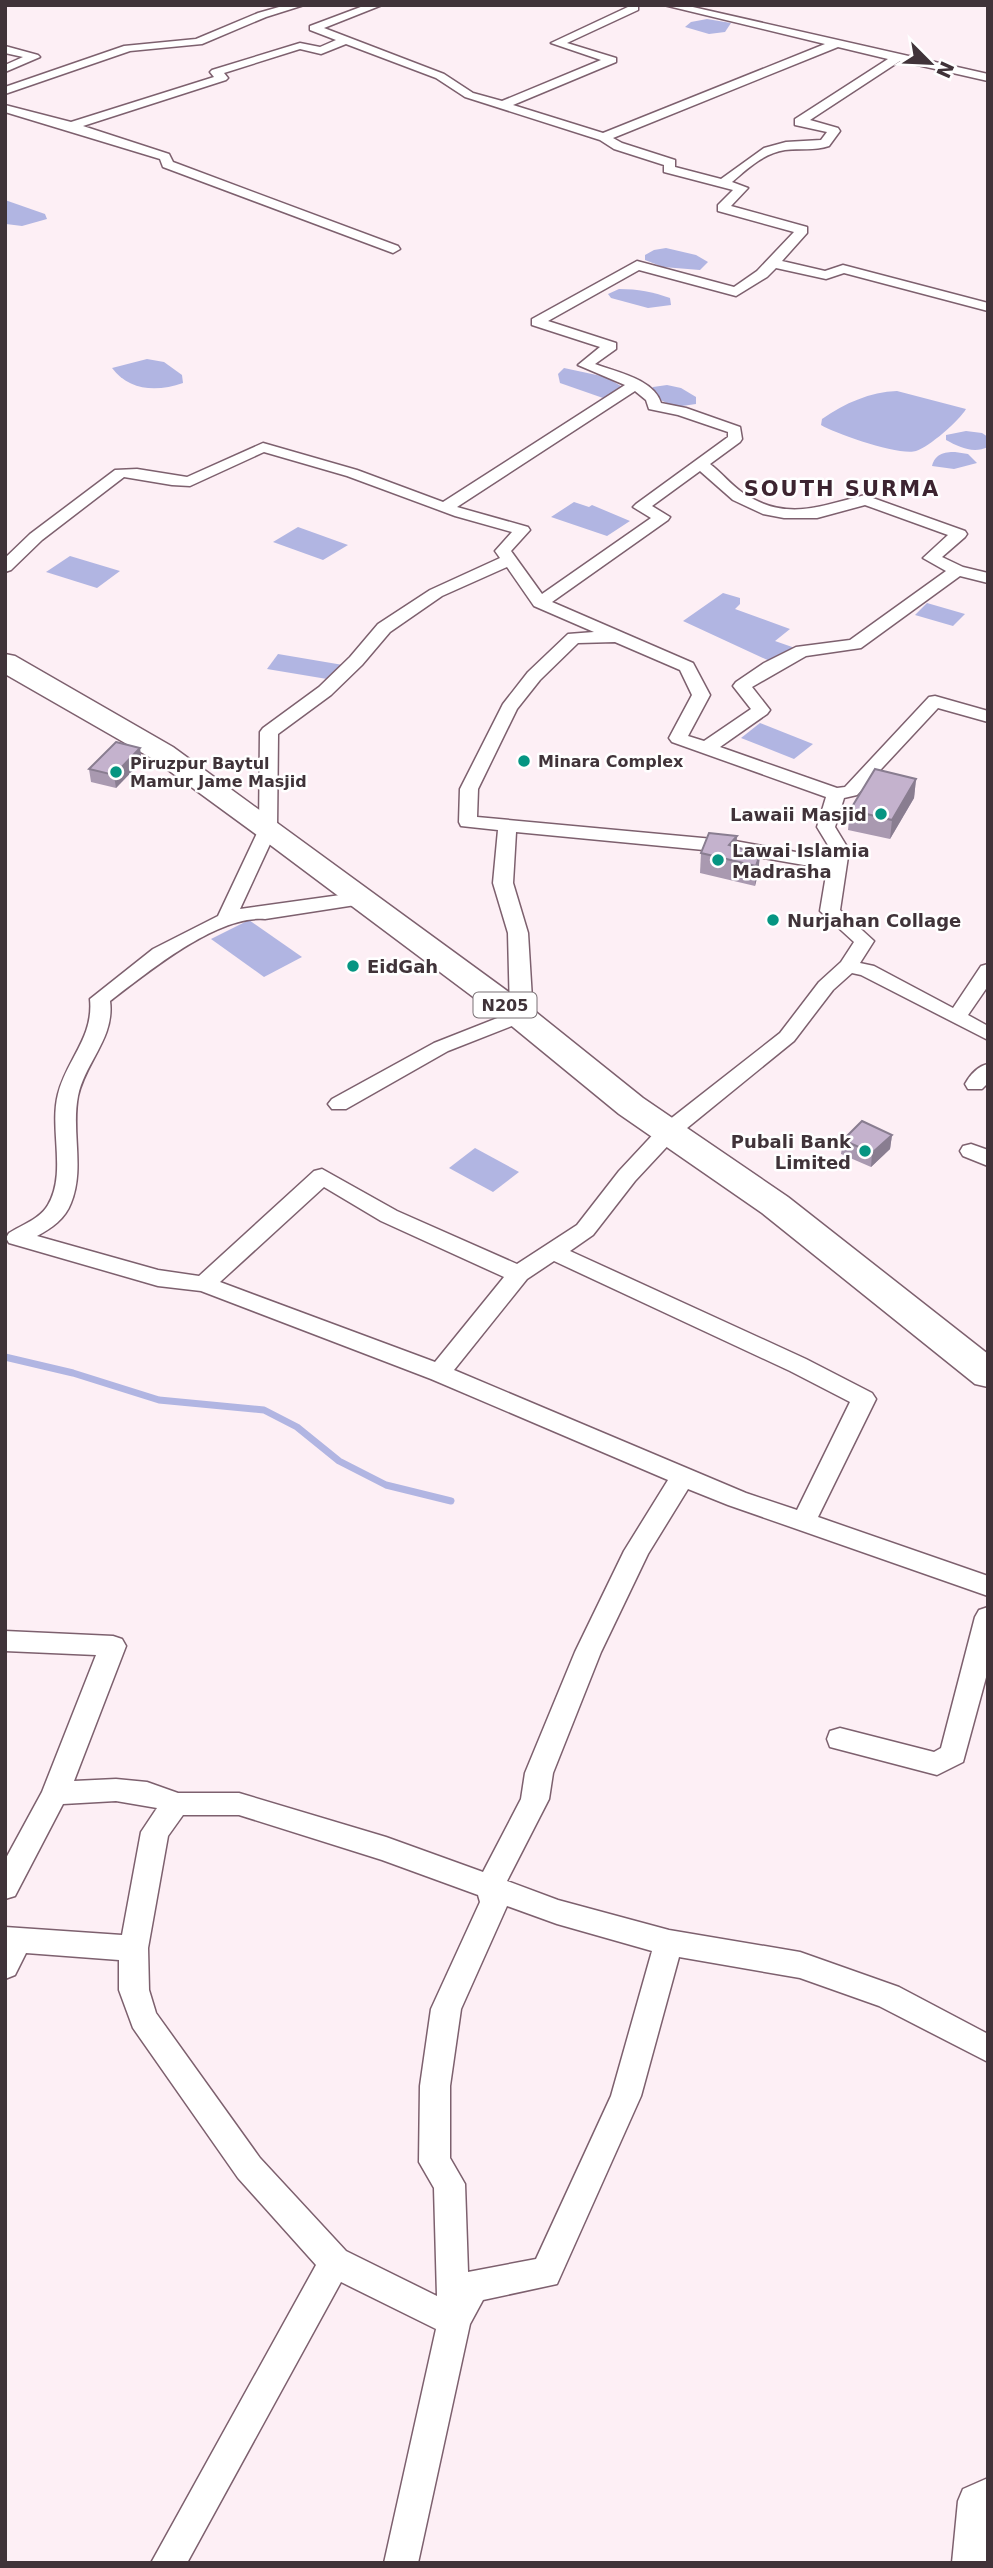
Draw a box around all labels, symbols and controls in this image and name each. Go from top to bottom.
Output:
north arrow [895,28,965,98]
text: N [932,58,959,82]
district label: SOUTH SURMA [744,477,940,501]
place label: Minara Complex [538,752,684,771]
marker: Minara Complex [516,753,532,769]
place label: Piruzpur Baytul Mamur Jame Masjid [130,754,307,791]
marker: Piruzpur Baytul Mamur Jame Masjid [108,764,124,780]
place label: Lawaii Masjid [730,804,867,825]
marker: Lawaii Masjid [873,806,889,822]
place label: Lawai Islamia Madrasha [732,840,870,882]
marker: Lawai Islamia Madrasha [710,852,726,868]
place label: Nurjahan Collage [787,910,961,931]
marker: Nurjahan Collage [765,912,781,928]
place label: EidGah [367,956,438,977]
marker: EidGah [345,958,361,974]
road number: N205 [474,993,536,1018]
place label: Pubali Bank Limited [731,1131,852,1173]
marker: Pubali Bank Limited [857,1143,873,1159]

